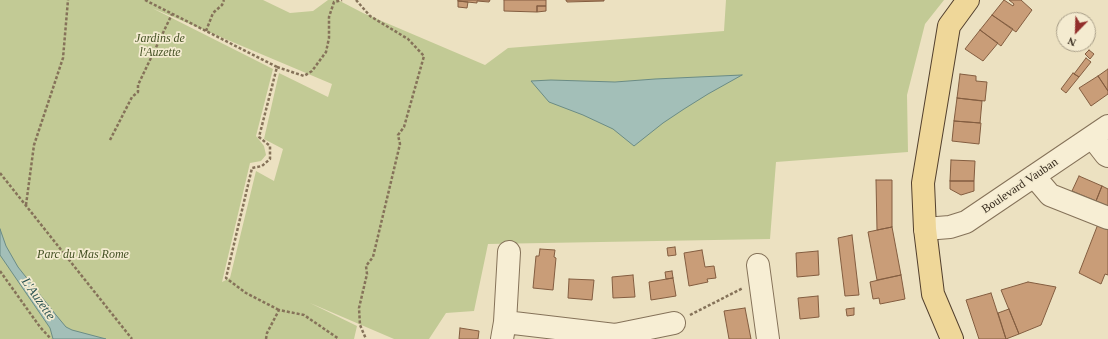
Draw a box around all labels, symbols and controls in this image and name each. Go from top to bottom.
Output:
north arrow [1056,12,1096,52]
park label: Jardins de l'Auzette [135,32,185,60]
text: N [1066,35,1078,49]
street label: Boulevard Vauban [979,155,1061,217]
park label: Parc du Mas Rome [37,248,129,262]
water label: L'Auzette [18,275,58,323]

